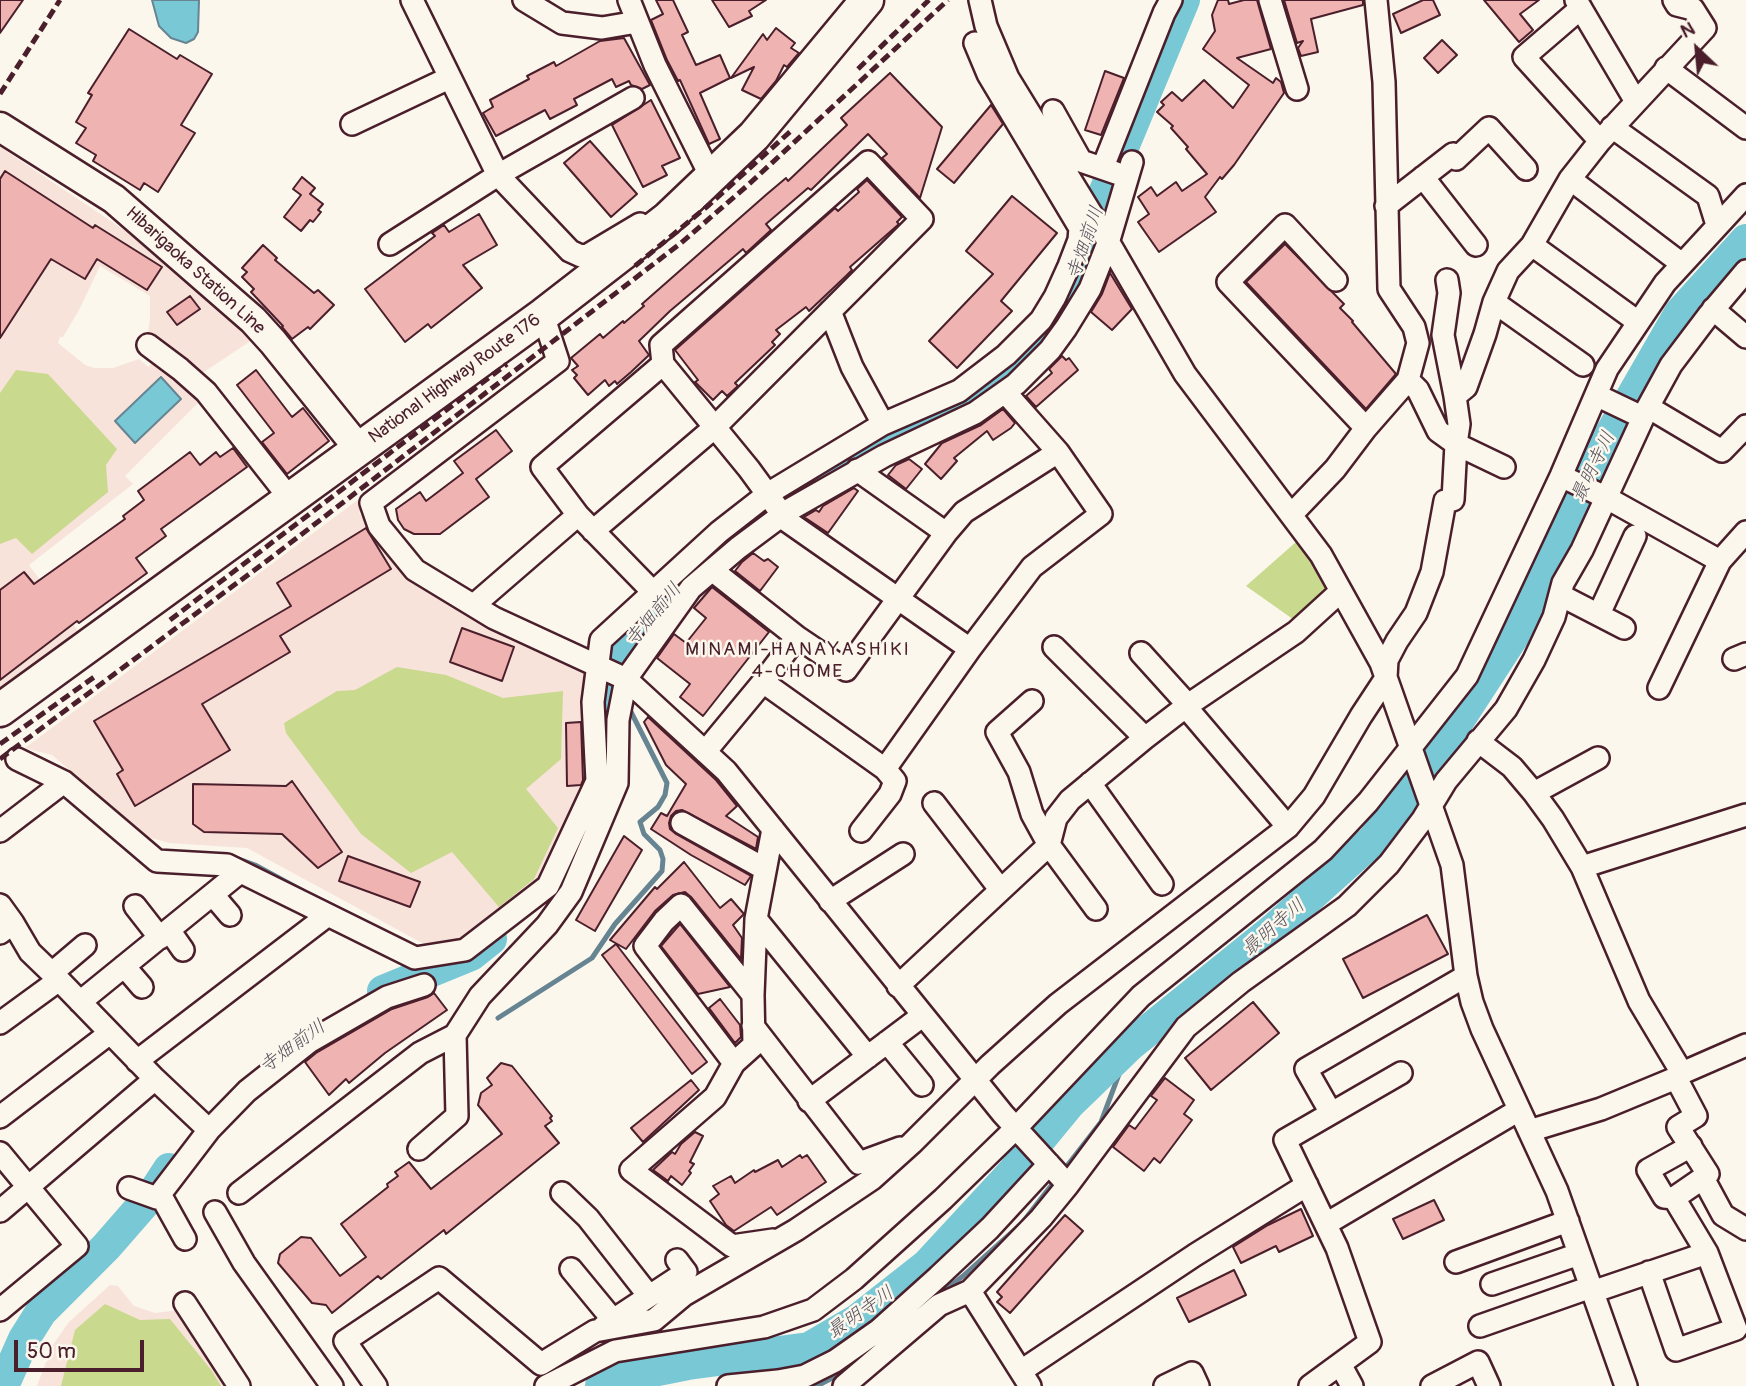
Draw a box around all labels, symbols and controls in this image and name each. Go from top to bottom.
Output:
north arrow [1662,14,1732,84]
text: N [1677,17,1699,44]
street label: Hibarigaoka Station Line [121,203,269,339]
water label: 寺畑前川 [1063,203,1109,283]
street label: National Highway Route 176 [365,309,545,449]
water label: 最明寺川 [1567,428,1621,506]
water label: 寺畑前川 [621,579,687,651]
district label: MINAMI-HANAYASHIKI 4-CHOME [687,639,909,683]
water label: 最明寺川 [1238,894,1310,962]
water label: 寺畑前川 [256,1015,330,1079]
water label: 最明寺川 [823,1282,899,1344]
scale bar [18,1326,147,1370]
text: 50 m [27,1338,76,1365]

